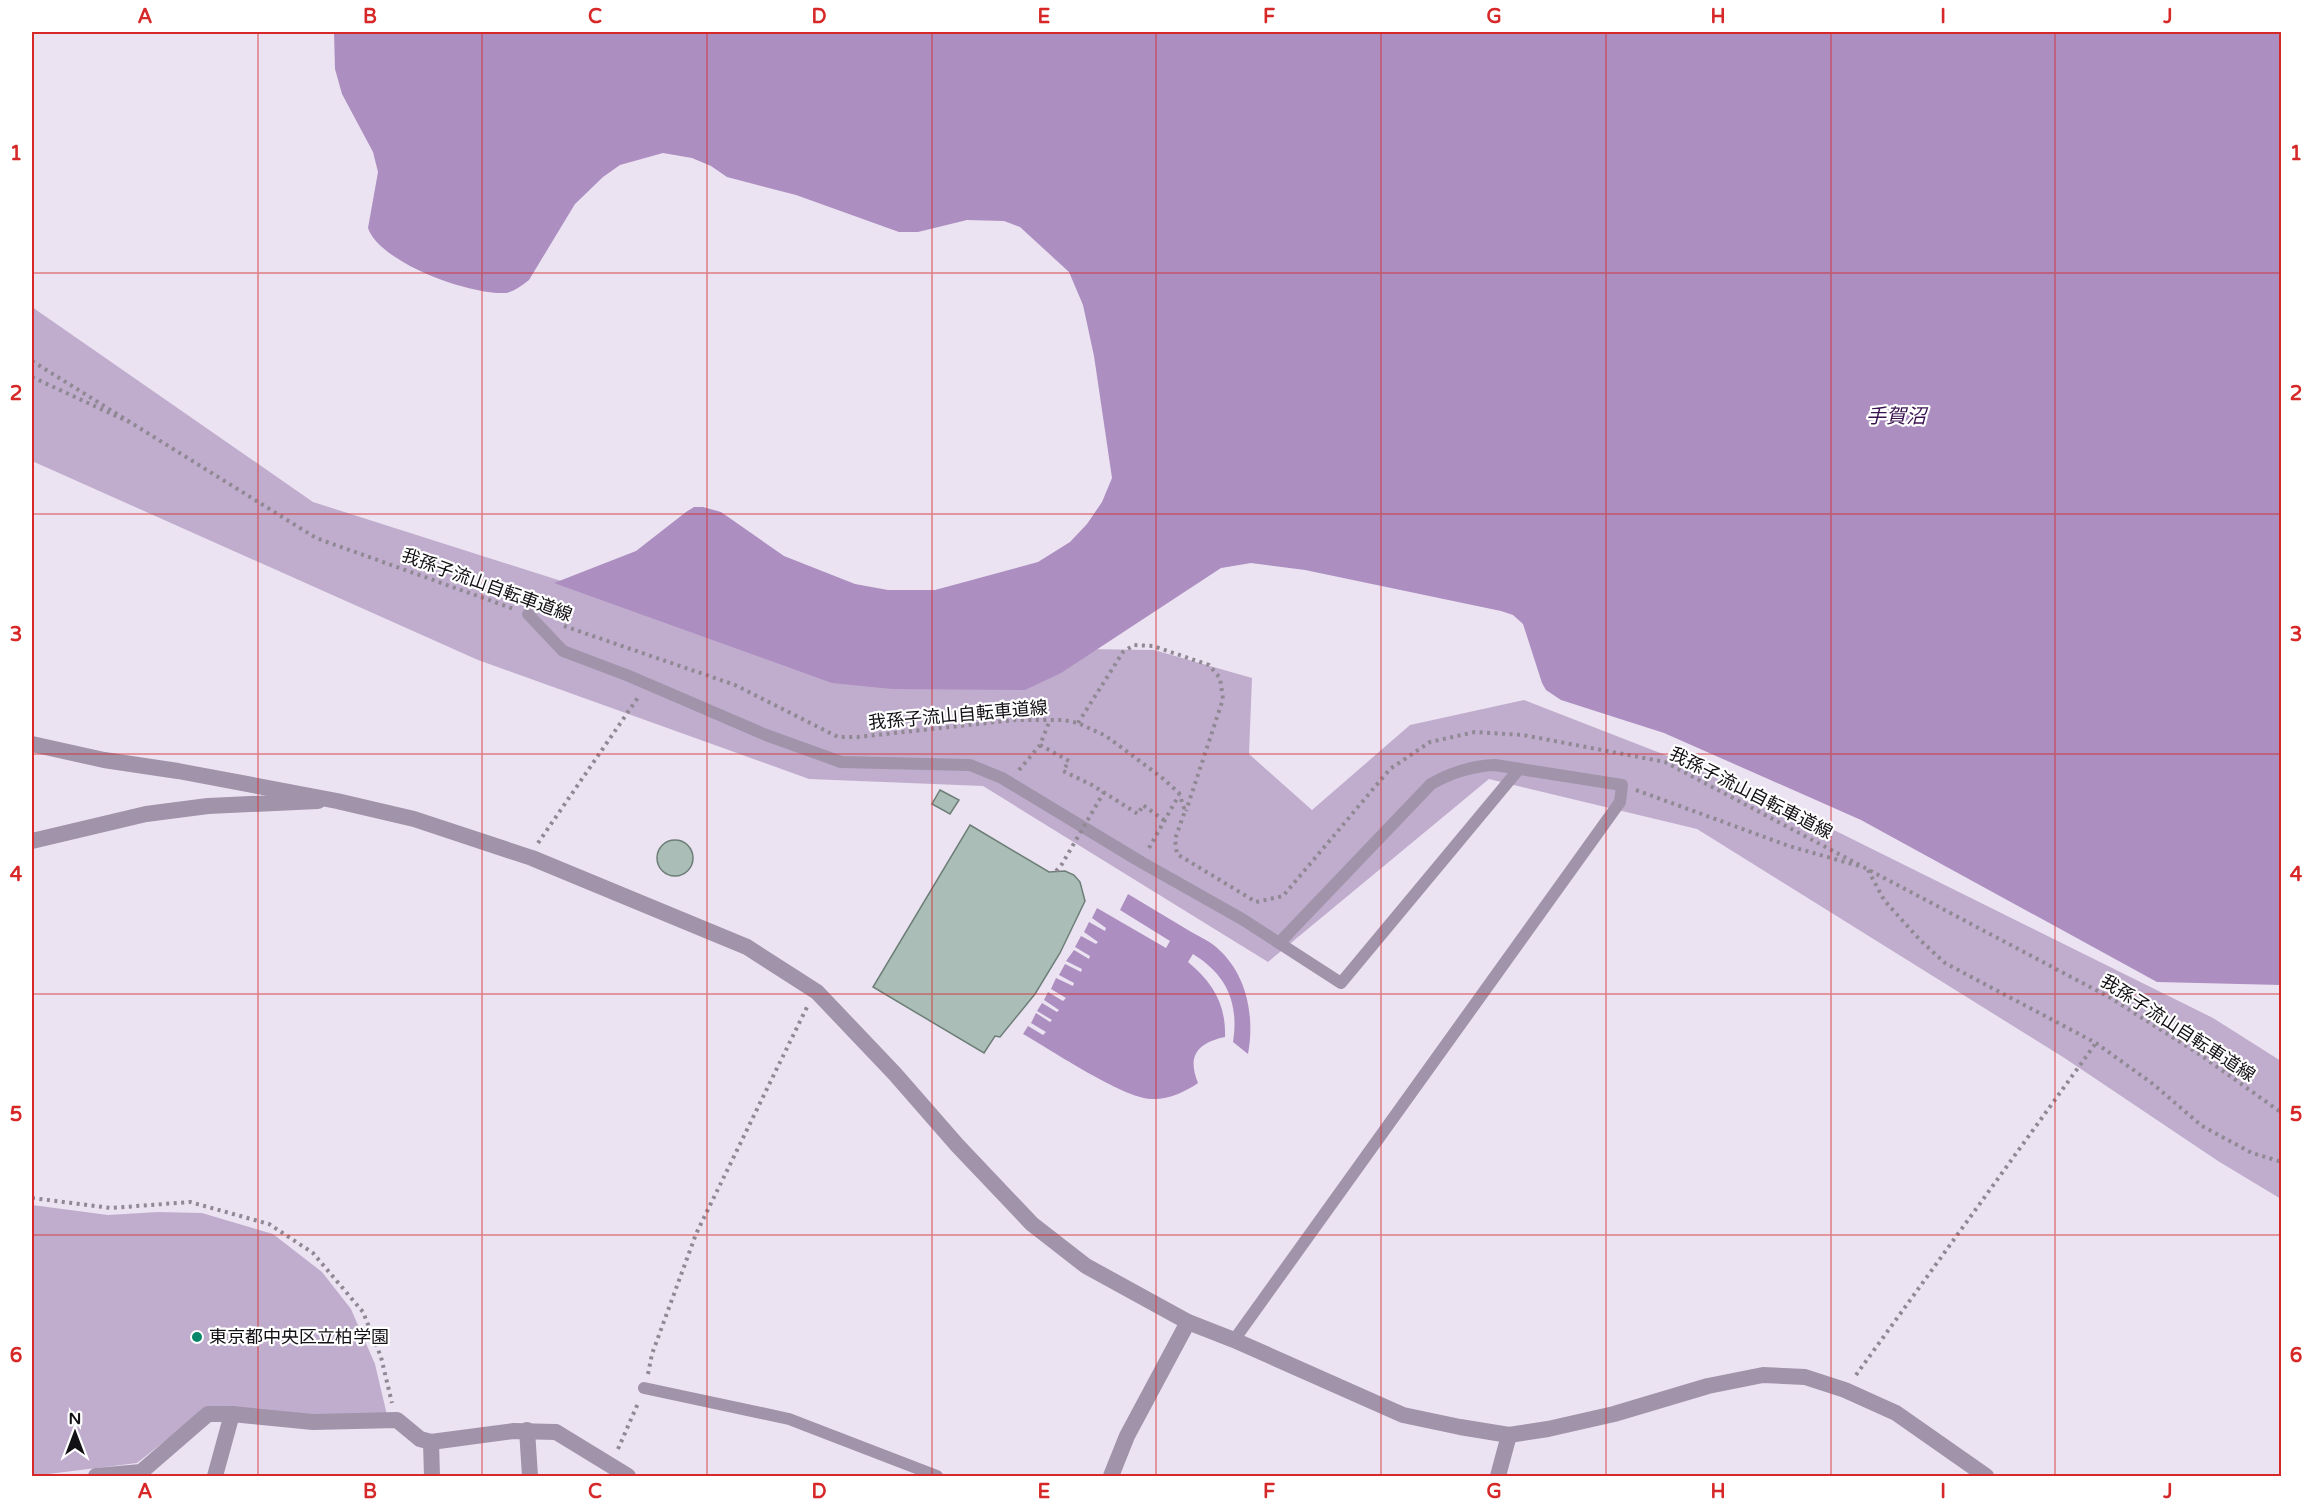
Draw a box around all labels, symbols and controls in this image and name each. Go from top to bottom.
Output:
text: A [138,5,153,29]
text: B [363,5,377,29]
text: C [588,5,602,29]
text: D [811,5,827,29]
text: E [1038,5,1051,29]
text: F [1263,5,1275,29]
text: G [1486,5,1502,29]
text: H [1710,5,1726,29]
text: I [1940,5,1946,29]
text: J [2162,5,2173,29]
text: 1 [10,142,22,166]
text: 1 [2290,142,2302,166]
text: 2 [10,382,22,406]
text: 2 [2290,382,2302,406]
water label: 手賀沼 [1866,405,1929,429]
street label: 我孫子流山自転車道線 [399,544,575,626]
text: 3 [10,623,22,647]
text: 3 [2290,623,2302,647]
street label: 我孫子流山自転車道線 [867,696,1049,734]
street label: 我孫子流山自転車道線 [1666,742,1836,844]
text: 4 [10,863,23,887]
text: 4 [2290,863,2303,887]
street label: 我孫子流山自転車道線 [2097,970,2259,1086]
text: 5 [10,1103,22,1127]
text: 5 [2290,1103,2302,1127]
place label: 東京都中央区立柏学園 [209,1326,389,1348]
marker: 東京都中央区立柏学園 [190,1330,204,1344]
text: 6 [10,1344,22,1368]
text: 6 [2290,1344,2302,1368]
north arrow [45,1403,105,1463]
text: N [69,1409,81,1429]
text: A [138,1480,153,1504]
text: B [363,1480,377,1504]
text: C [588,1480,602,1504]
text: D [811,1480,827,1504]
text: E [1038,1480,1051,1504]
text: F [1263,1480,1275,1504]
text: G [1486,1480,1502,1504]
text: H [1710,1480,1726,1504]
text: I [1940,1480,1946,1504]
text: J [2162,1480,2173,1504]

